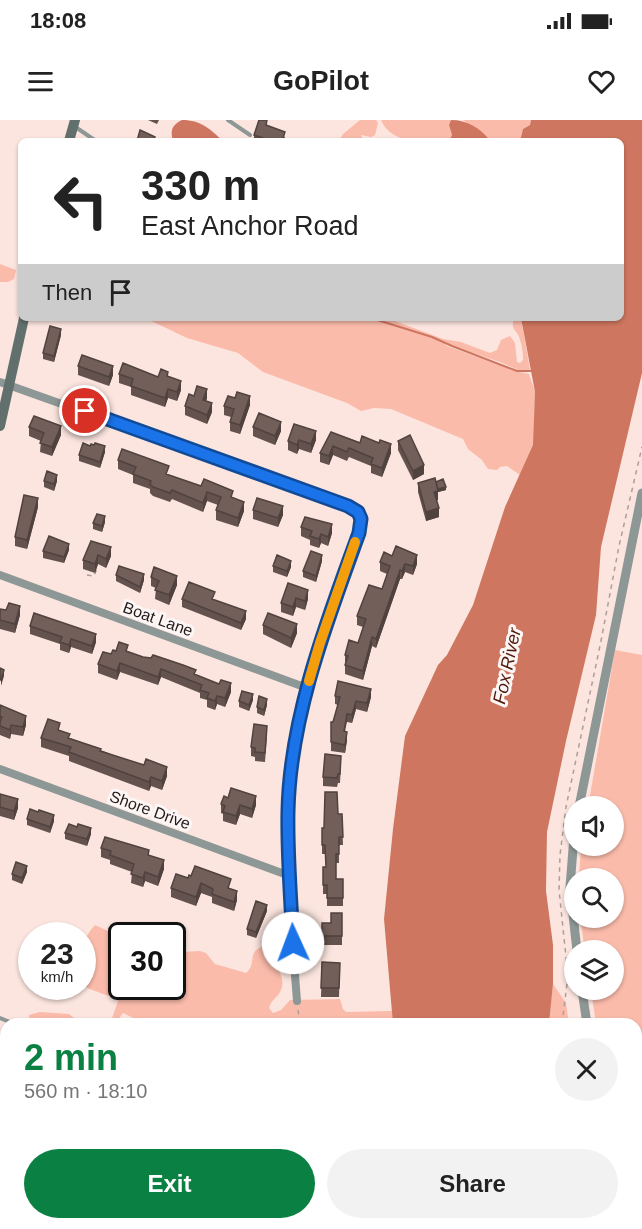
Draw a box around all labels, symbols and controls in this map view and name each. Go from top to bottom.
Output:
text: 18:08 [30,8,86,33]
icon: menu [24,65,57,98]
icon: heart [585,65,618,98]
text: GoPilot [273,66,369,96]
icon: left [42,162,120,240]
text: 330 m [141,162,260,209]
text: East Anchor Road [141,211,359,241]
icon: arrive [104,276,137,309]
text: Then [42,280,92,305]
pin [59,385,110,436]
icon: arrive [68,394,101,427]
street label: Boat Lane [121,599,195,639]
water label: Fox River [489,625,525,706]
street label: Shore Drive [107,788,193,832]
map controls [564,796,624,1000]
button: sound [564,796,624,856]
button: search [564,868,624,928]
position arrow [261,911,325,975]
speed limit sign: 30 [108,922,186,1000]
text: 23 [40,937,74,970]
button: layers [564,940,624,1000]
text: km/h [41,968,73,985]
text: 2 min [24,1037,118,1078]
button: close [555,1038,618,1101]
text: 560 m · 18:10 [24,1080,147,1102]
button: Exit [24,1149,315,1218]
button: Share [327,1149,618,1218]

